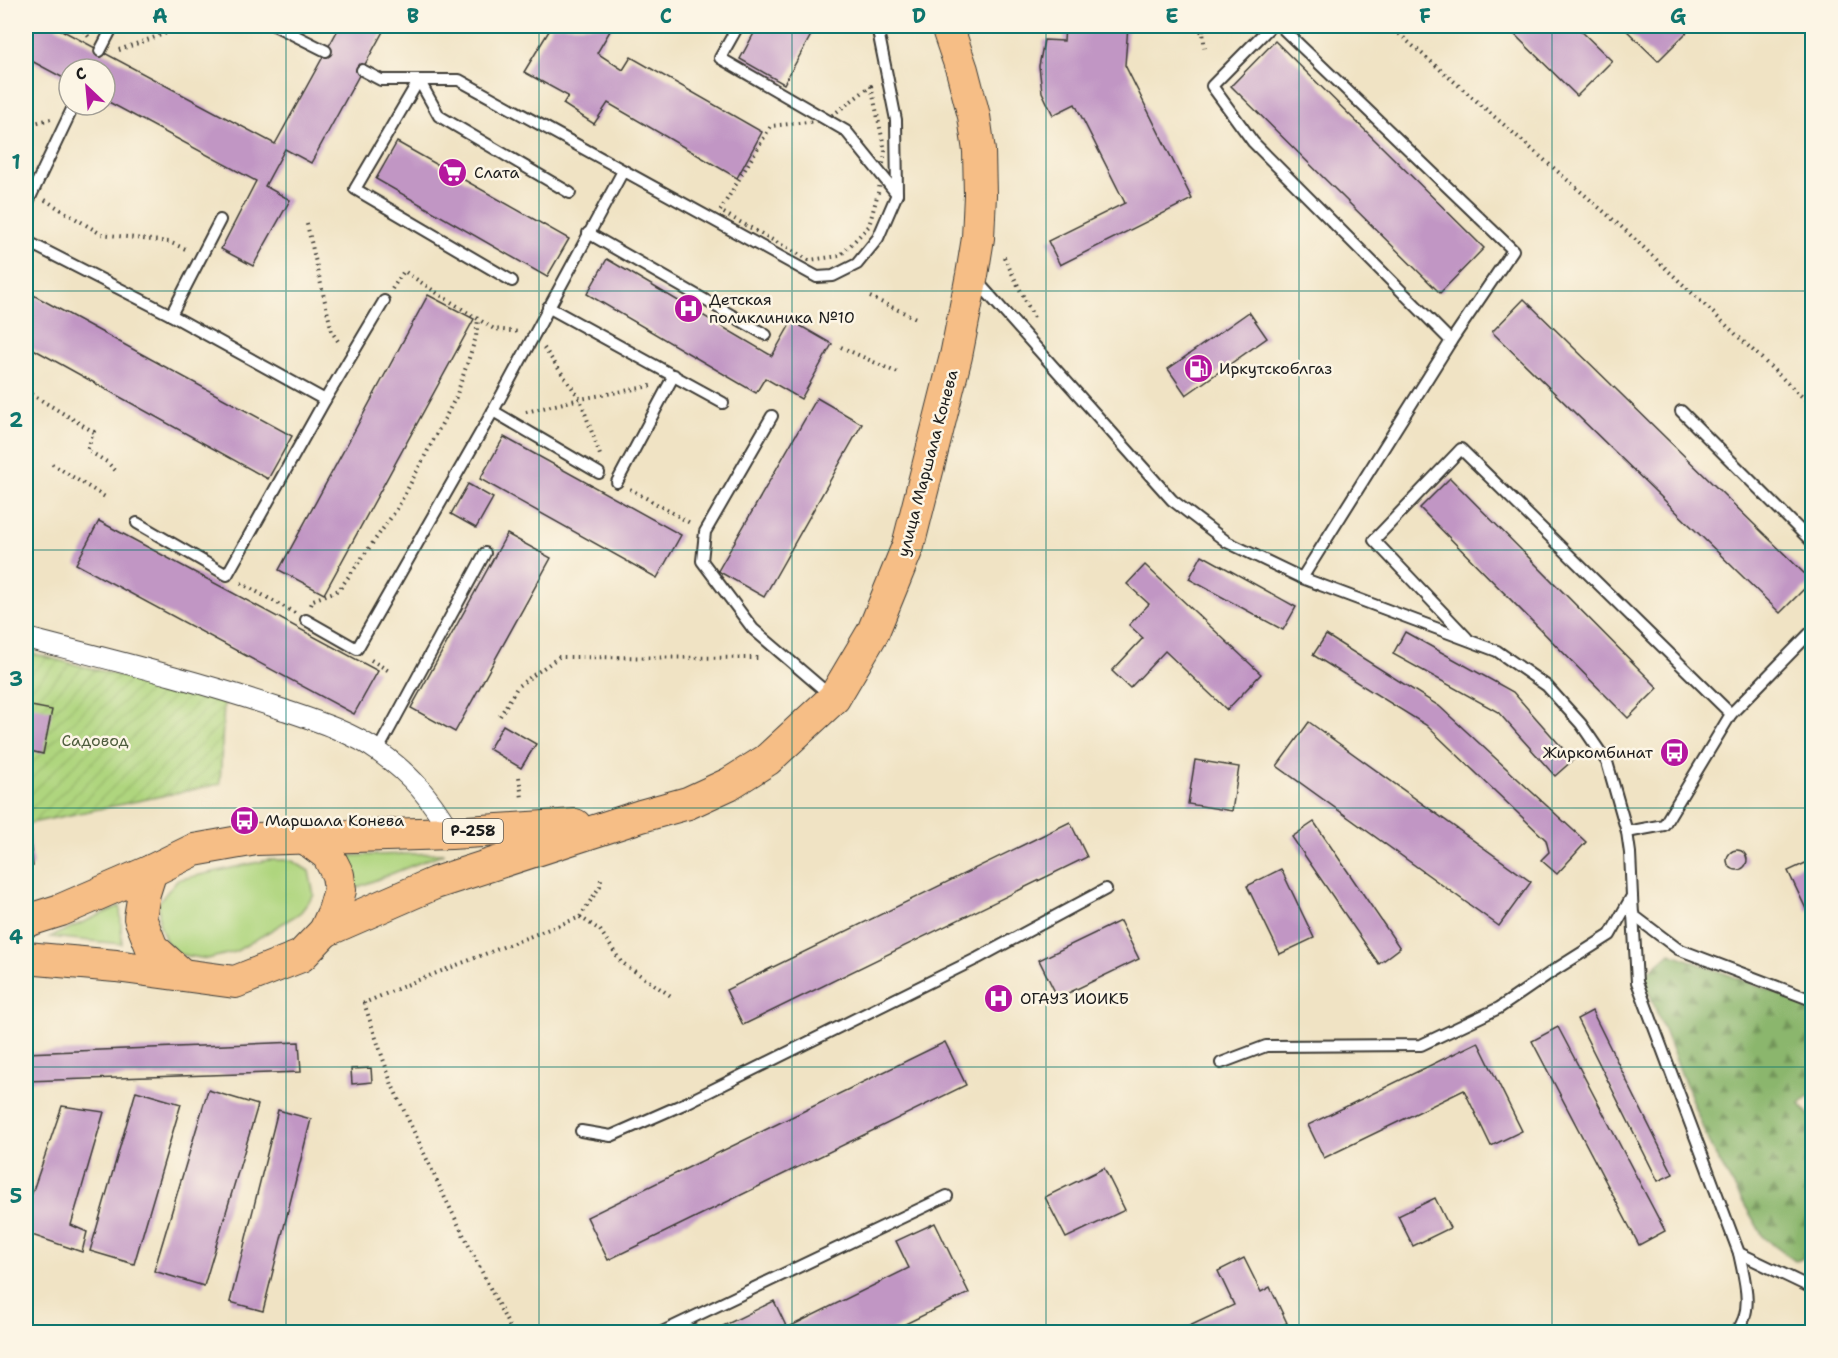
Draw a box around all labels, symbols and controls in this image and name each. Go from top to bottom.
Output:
text: A [152,3,168,29]
text: B [407,3,419,29]
text: C [660,3,672,29]
text: D [912,3,926,29]
text: E [1165,3,1179,29]
text: F [1419,3,1431,29]
text: G [1670,3,1686,29]
north arrow [57,57,117,117]
text: С [72,62,90,86]
text: 1 [11,149,21,175]
supermarket icon: Слата [437,156,469,188]
place label: Слата [474,162,519,183]
place label: Детская поликлиника №10 [709,289,855,328]
hospital icon: Детская поликлиника №10 [672,292,704,324]
fuel station icon: Иркутскоблгаз [1182,352,1214,384]
place label: Иркутскоблгаз [1219,358,1332,379]
street label: улица Маршала Конева [892,367,963,559]
text: 2 [9,407,23,433]
text: 3 [9,666,23,692]
park label: Садовод [61,730,129,751]
bus stop icon: Жиркомбинат [1658,736,1690,768]
place label: Жиркомбинат [1543,742,1654,763]
bus stop icon: Маршала Конева [228,804,260,836]
place label: Маршала Конева [265,810,404,831]
road number: Р-258 [443,819,503,843]
text: 4 [9,924,23,950]
hospital icon: ОГАУЗ ИОИКБ [983,982,1015,1014]
place label: ОГАУЗ ИОИКБ [1020,988,1129,1009]
text: 5 [10,1183,22,1209]

